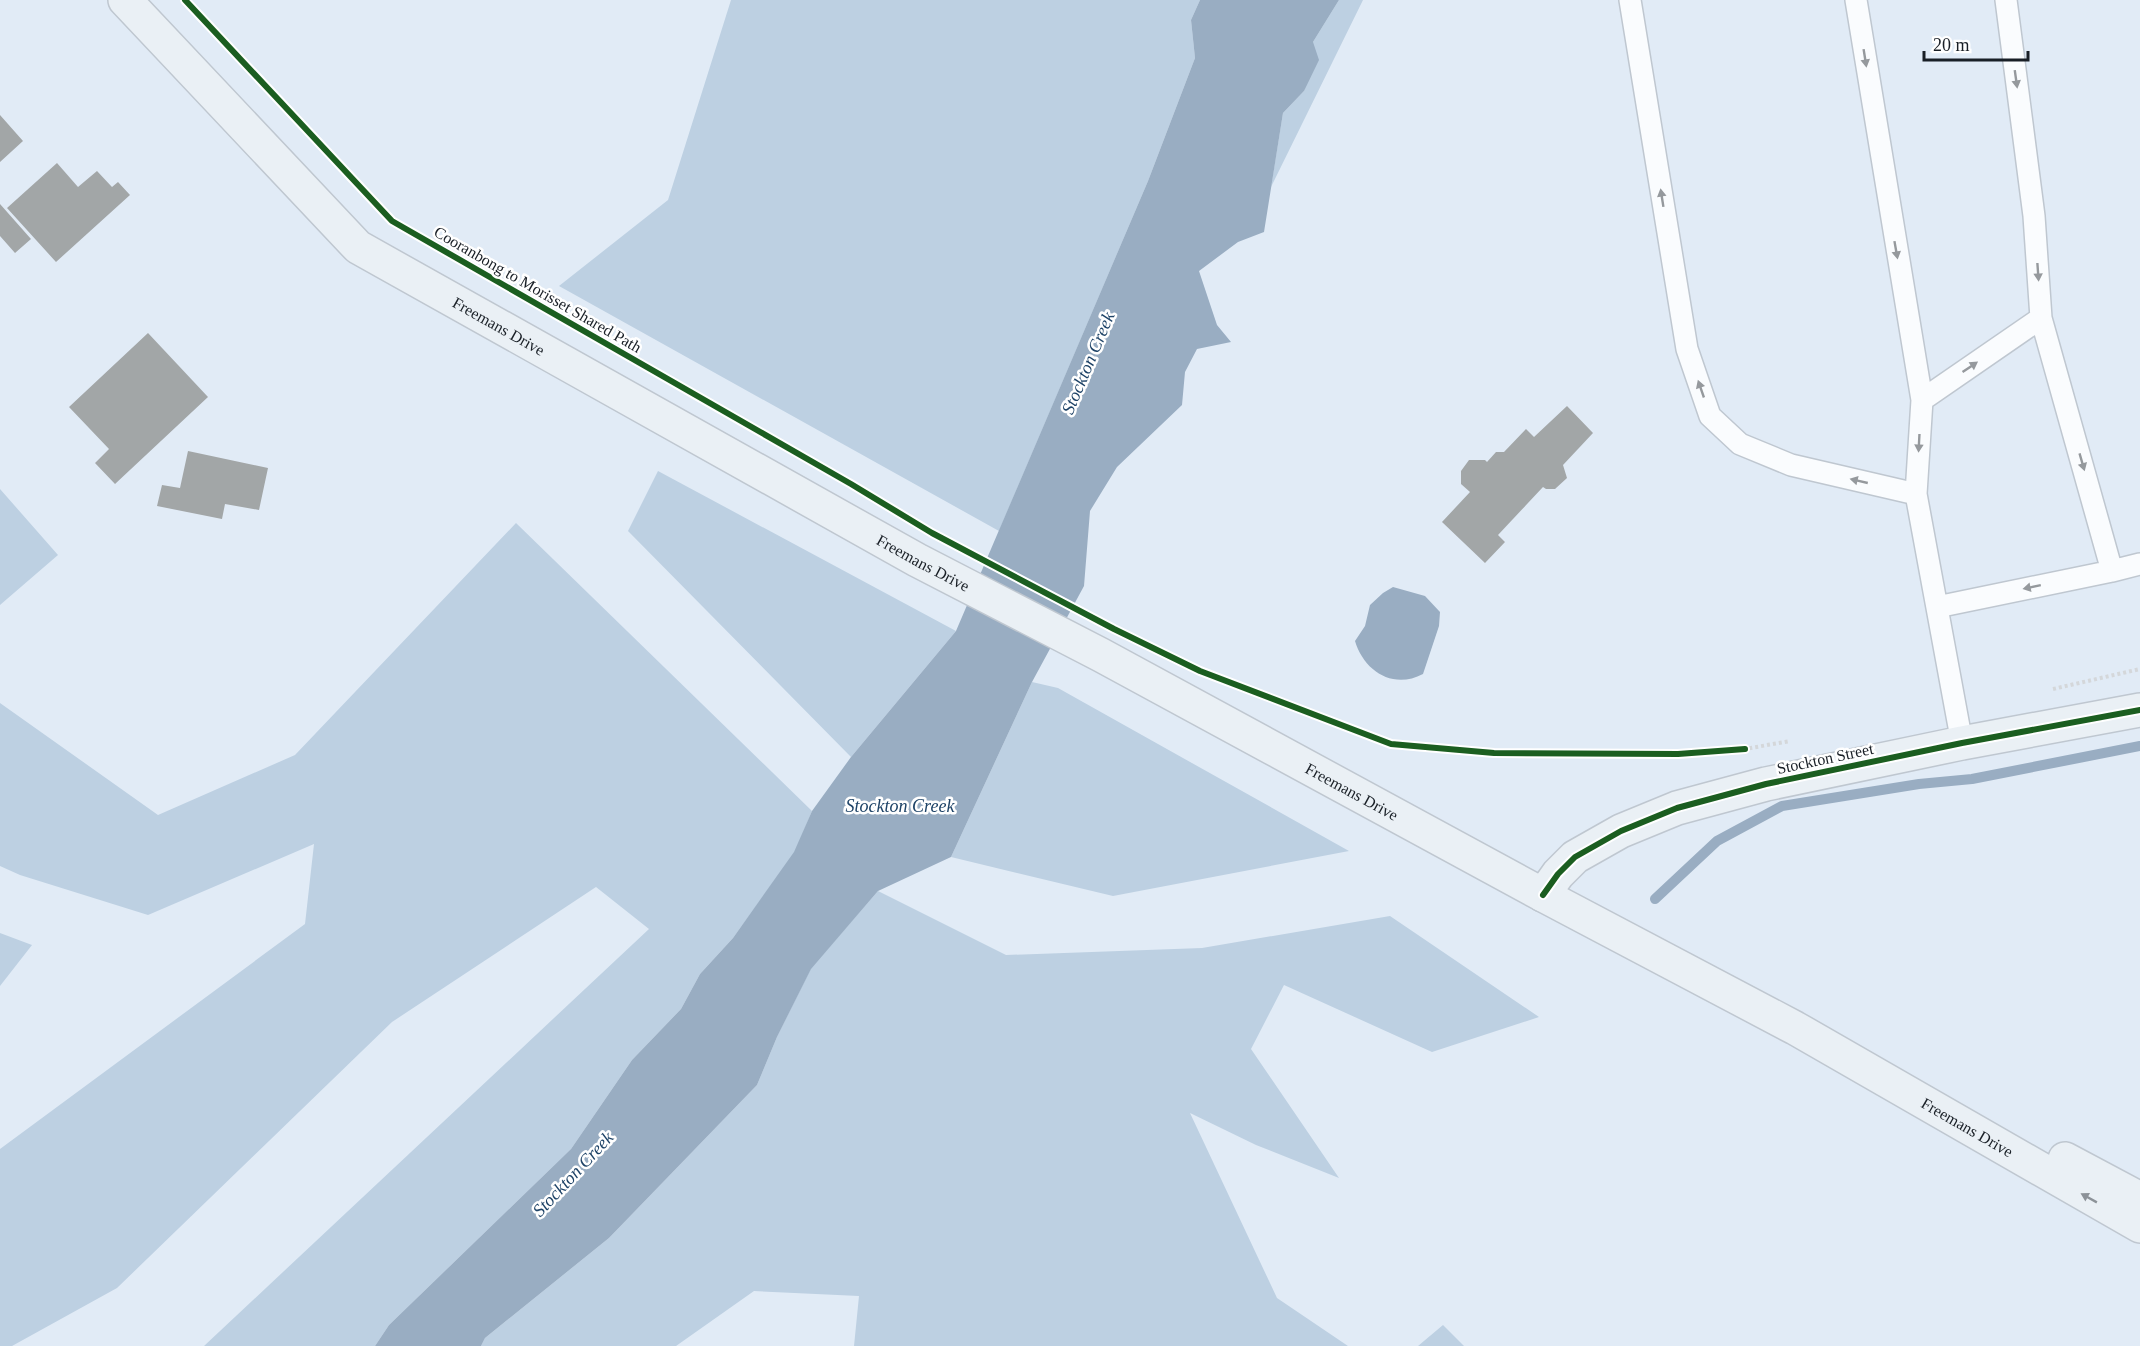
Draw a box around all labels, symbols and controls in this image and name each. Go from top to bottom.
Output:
scale bar [1924,24,2028,62]
text: 20 m [1933,35,1970,55]
one-way arrow [1861,48,1870,67]
one-way arrow [2011,69,2021,88]
one-way arrow [1657,189,1666,208]
street label: Cooranbong to Morisset Shared Path [431,223,644,357]
one-way arrow [1892,241,1901,260]
one-way arrow [2033,263,2043,282]
street label: Freemans Drive [450,294,548,359]
water label: Stockton Creek [1058,308,1119,417]
one-way arrow [1962,361,1978,373]
one-way arrow [1695,380,1705,398]
one-way arrow [1915,434,1924,453]
one-way arrow [2077,453,2087,471]
one-way arrow [1850,475,1869,485]
street label: Freemans Drive [874,531,972,595]
one-way arrow [2023,583,2042,592]
street label: Stockton Street [1775,740,1875,777]
street label: Freemans Drive [1303,760,1401,824]
water label: Stockton Creek [846,796,955,816]
street label: Freemans Drive [1918,1094,2016,1160]
water label: Stockton Creek [529,1127,618,1221]
one-way arrow [2081,1192,2097,1203]

